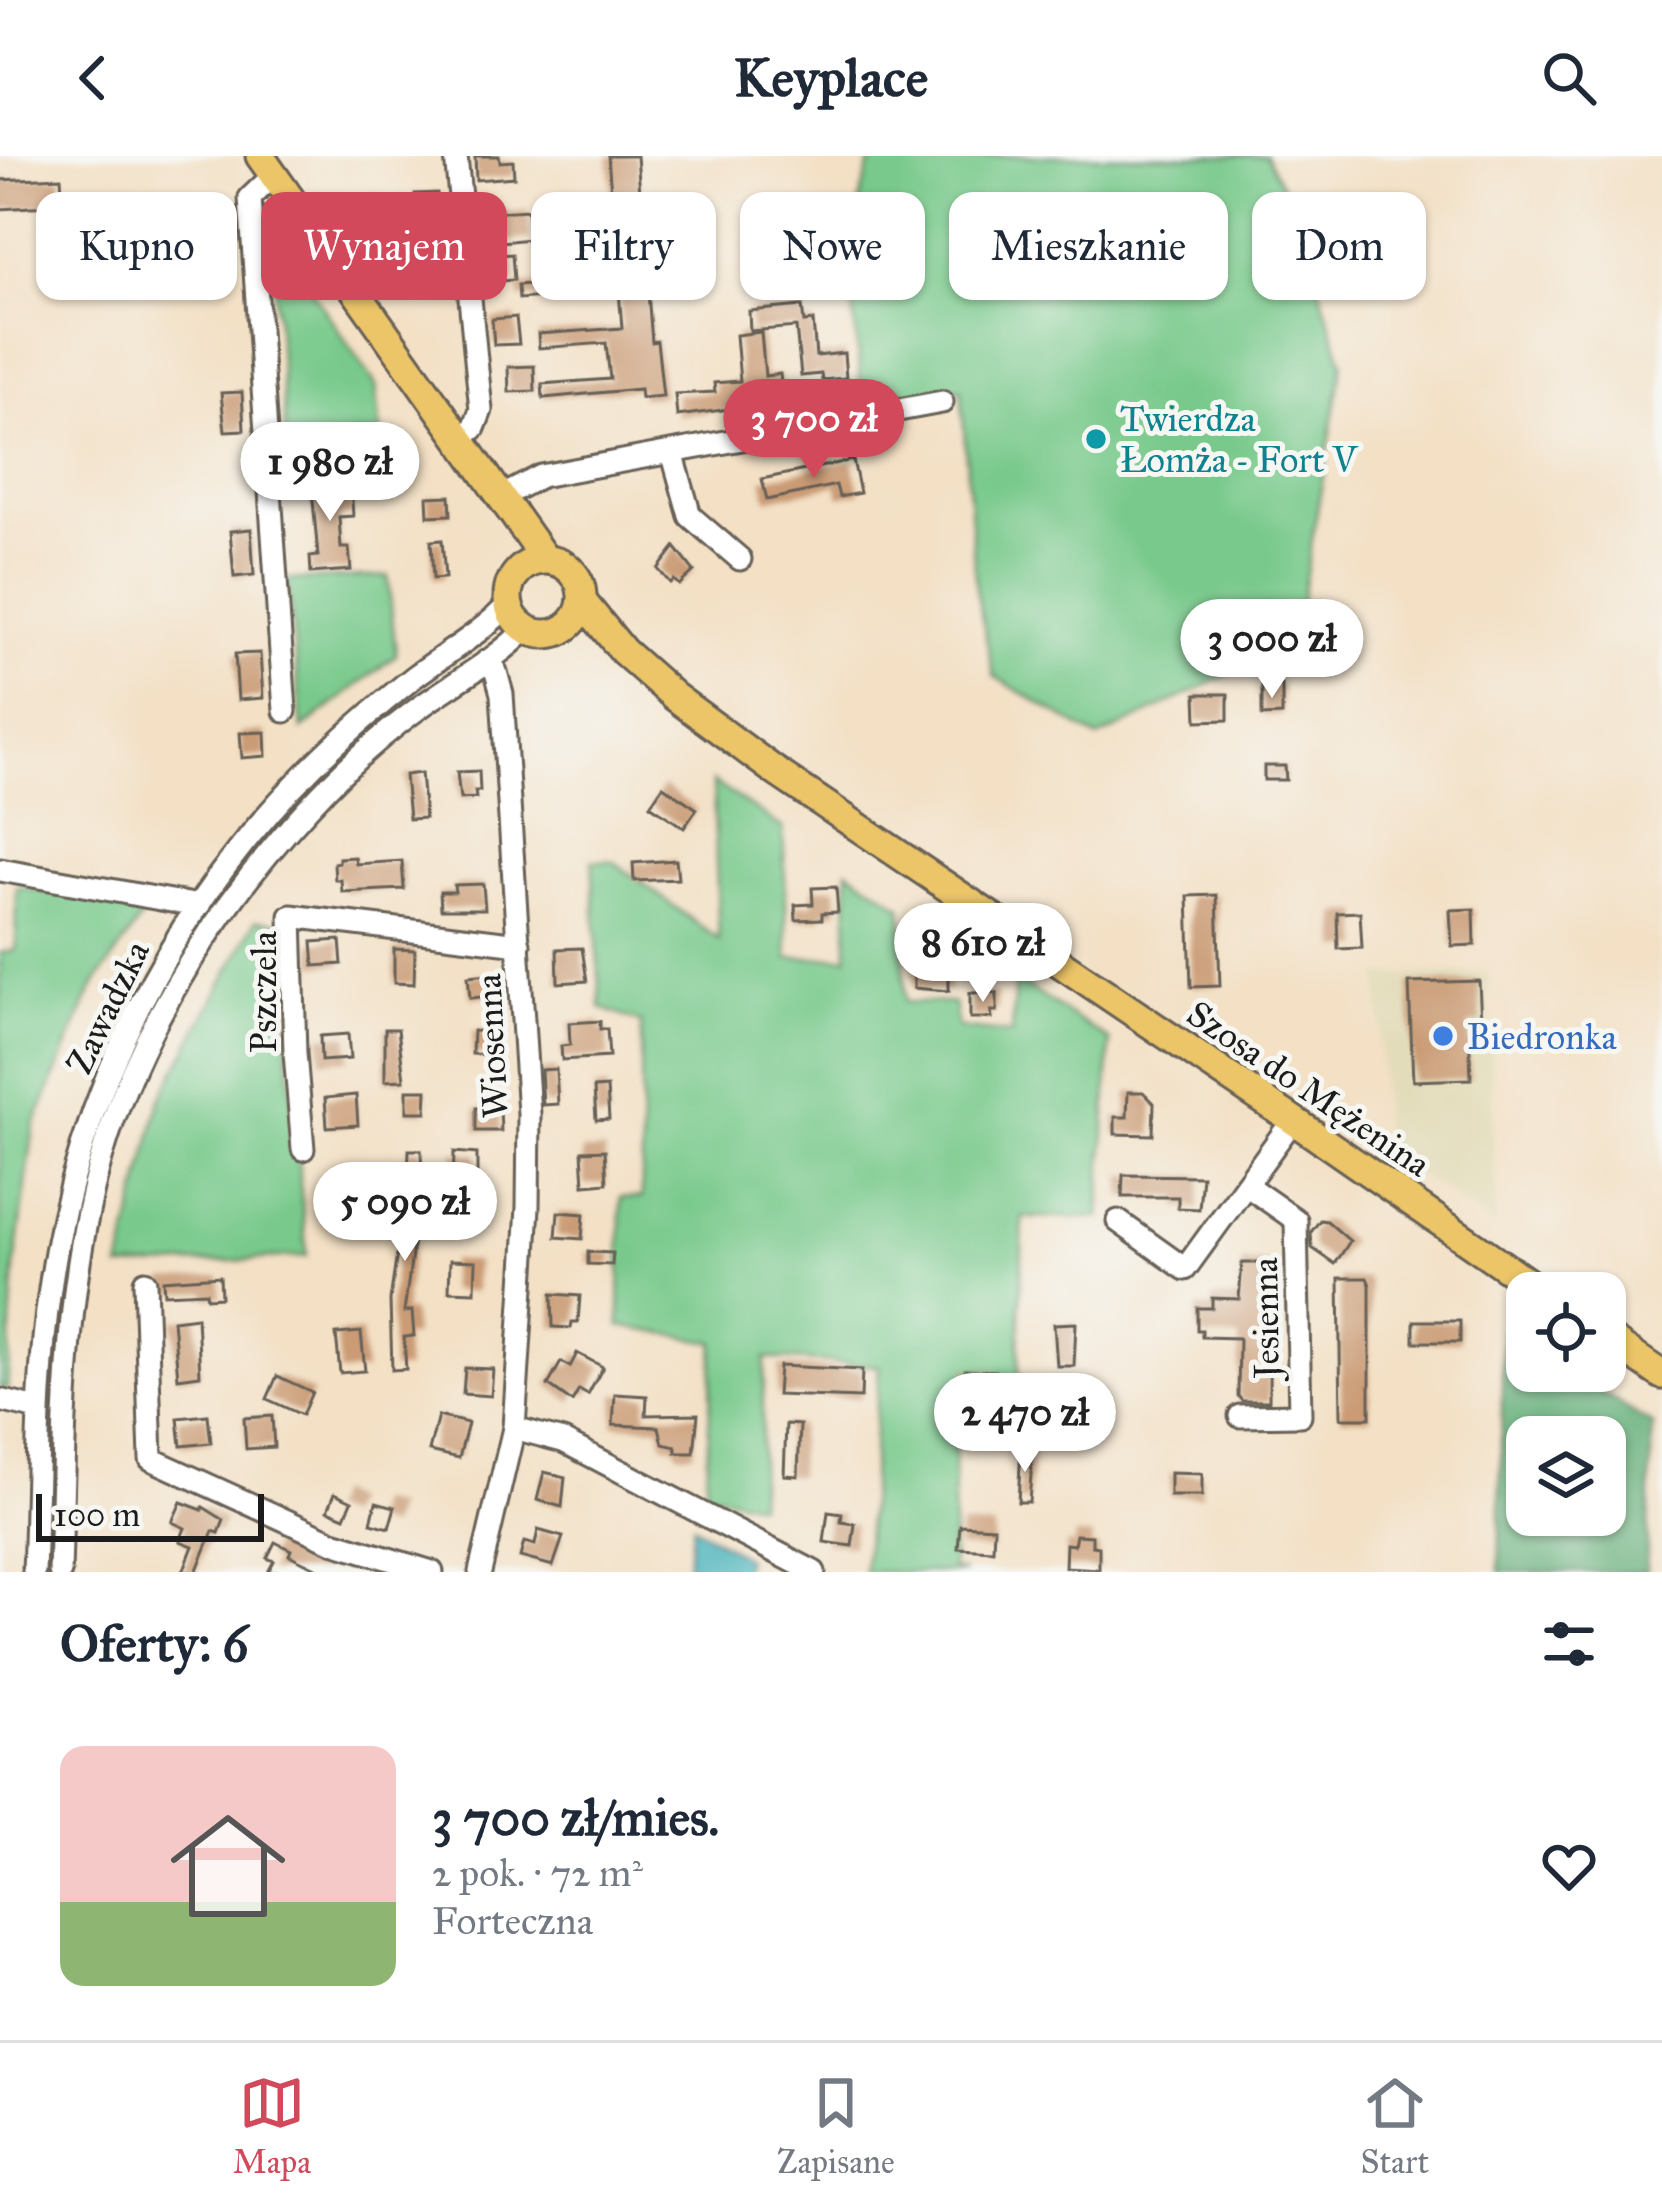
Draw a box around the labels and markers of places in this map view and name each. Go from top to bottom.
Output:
pin: 3 700 zł [690,379,938,481]
place label: Twierdza Łomża - Fort V [1120,397,1359,482]
pin: 1 980 zł [206,422,454,524]
marker: Twierdza Łomża - Fort V [1083,426,1109,452]
pin: 3 000 zł [1148,599,1396,701]
pin: 8 610 zł [859,903,1107,1005]
place label: Biedronka [1467,1015,1617,1059]
marker: Biedronka [1430,1023,1456,1049]
pin: 5 090 zł [281,1162,529,1264]
pin: 2 470 zł [901,1373,1149,1475]

